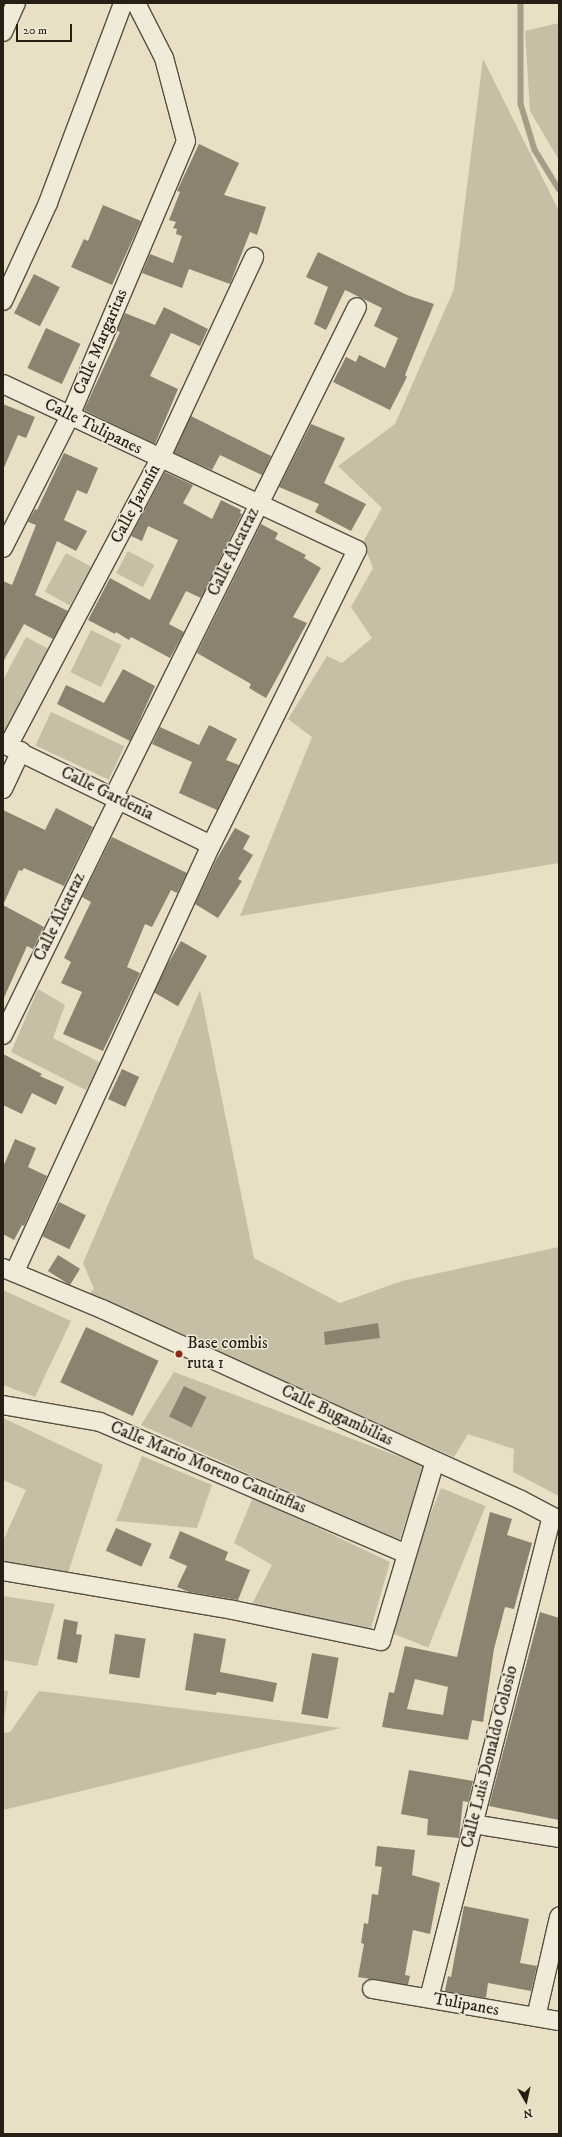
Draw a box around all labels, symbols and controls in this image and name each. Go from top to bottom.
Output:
scale bar [18,16,74,42]
text: 20 m [23,23,47,38]
street label: Calle Margaritas [70,286,132,398]
street label: Calle Tulipanes [41,395,145,459]
street label: Calle Jazmín [107,461,165,547]
street label: Calle Alcatraz [204,504,264,600]
street label: Calle Gardenia [57,763,157,825]
street label: Calle Alcatraz [30,869,90,965]
place label: Base combis ruta 1 [187,1334,268,1374]
marker: Base combis ruta 1 [174,1349,184,1359]
street label: Calle Bugambilias [278,1381,396,1451]
street label: Calle Mario Moreno Cantinflas [107,1417,309,1519]
street label: Calle Luis Donaldo Colosio [457,1664,523,1850]
street label: Tulipanes [431,1989,501,2021]
north arrow [506,2081,546,2121]
text: N [522,2105,533,2120]

